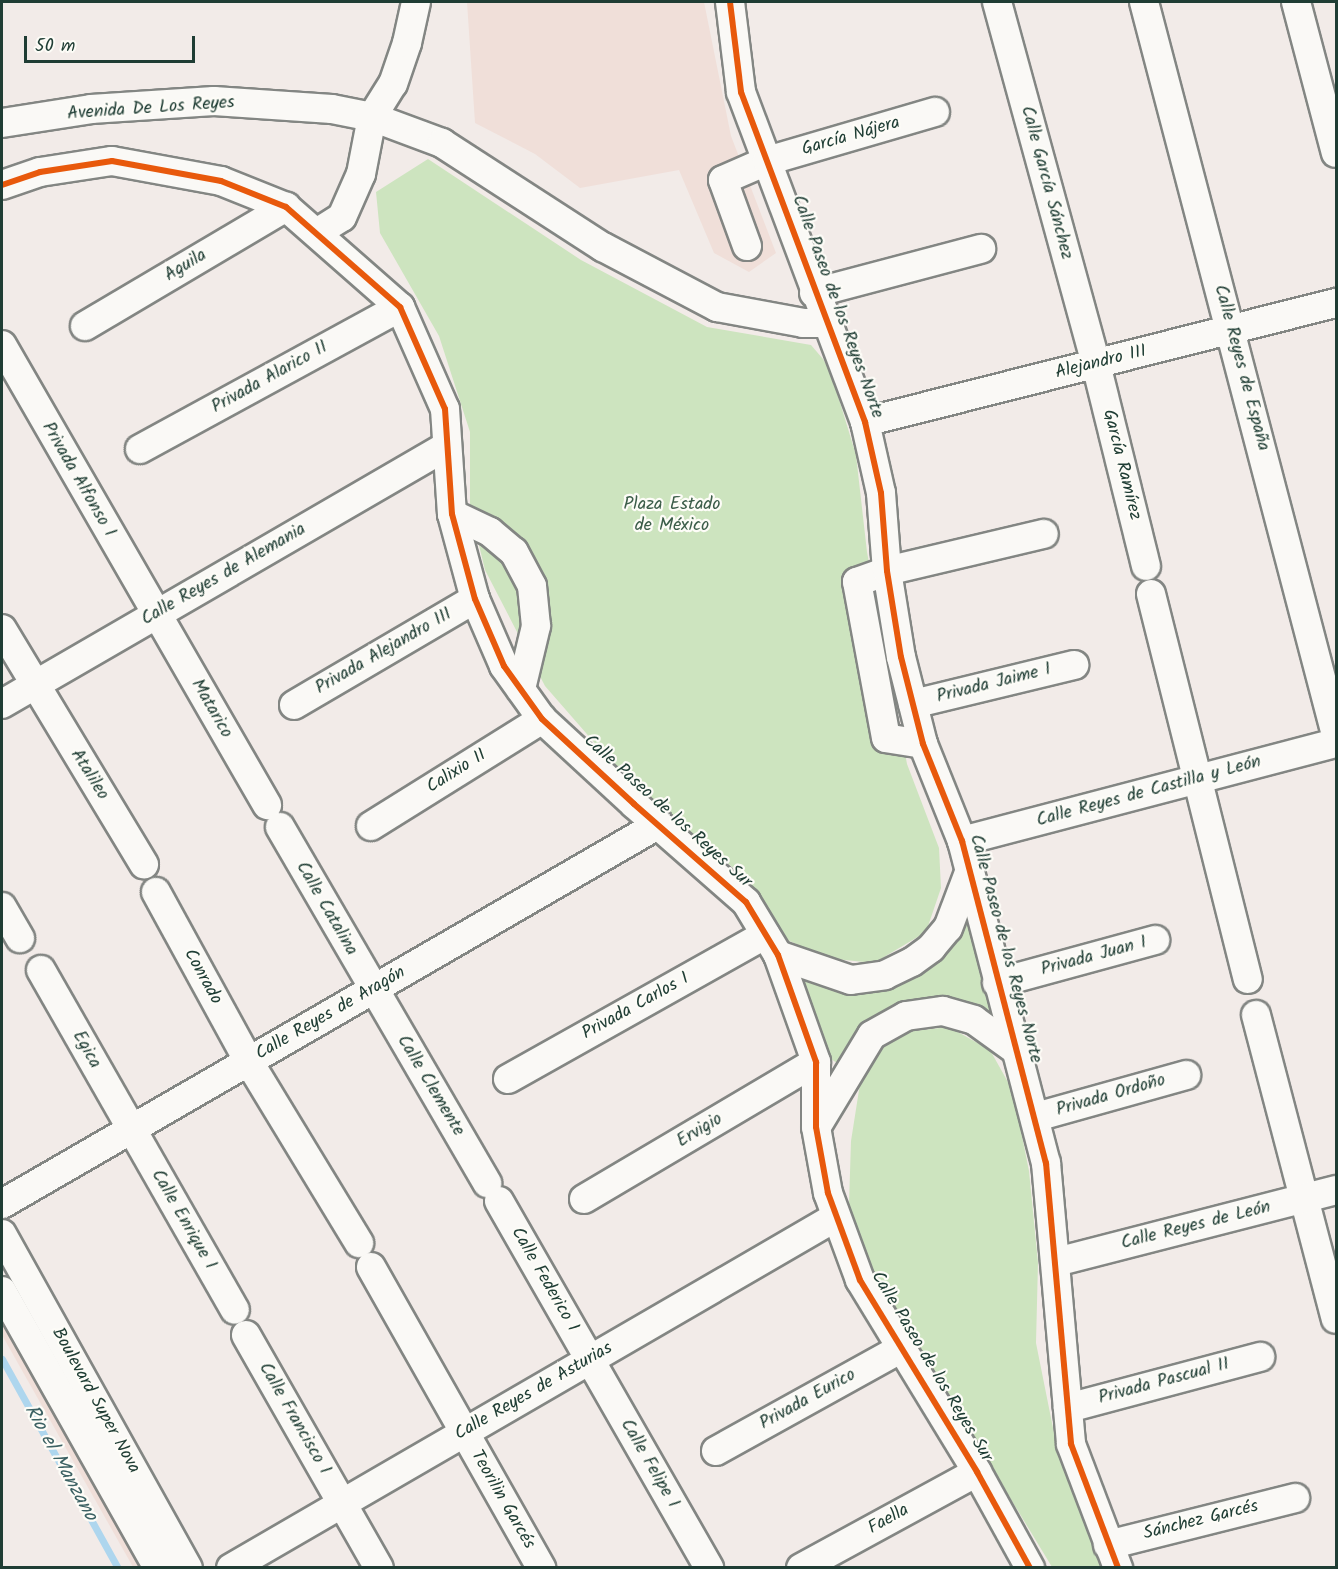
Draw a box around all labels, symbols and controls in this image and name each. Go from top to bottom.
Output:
scale bar [27,24,198,62]
text: 50 m [35,32,75,61]
street label: Avenida De Los Reyes [67,92,235,126]
street label: Calle García Sánchez [1015,104,1077,262]
street label: García Nájera [799,113,903,161]
street label: Calle Paseo de los Reyes Norte [787,192,887,422]
street label: Aguila [161,245,211,287]
street label: Calle Reyes de España [1208,283,1274,453]
street label: Privada Alarico II [208,337,332,419]
street label: Alejandro III [1053,341,1149,385]
street label: García Ramírez [1097,408,1145,522]
street label: Privada Alfonso I [36,419,120,541]
park label: Plaza Estado de México [624,495,720,538]
street label: Calle Reyes de Alemania [138,519,310,631]
street label: Privada Alejandro III [312,604,456,700]
street label: Privada Jaime I [935,659,1053,709]
street label: Matarico [186,676,236,742]
street label: Calle Paseo de los Reyes Sur [579,731,755,893]
street label: Calixio II [423,745,491,799]
street label: Atalileo [65,746,113,804]
street label: Calle Reyes de Castilla y León [1034,752,1264,832]
street label: Calle Paseo de los Reyes Norte [964,832,1046,1066]
street label: Calle Catalina [290,858,362,960]
street label: Privada Juan I [1039,933,1149,981]
street label: Conrado [178,945,226,1009]
street label: Calle Reyes de Aragón [252,962,410,1066]
street label: Privada Carlos I [579,969,693,1045]
street label: Egica [67,1027,105,1073]
street label: Calle Clemente [391,1032,469,1140]
street label: Privada Ordoño [1054,1070,1168,1122]
street label: Ervigio [673,1109,727,1153]
street label: Calle Enrique I [146,1166,220,1274]
street label: Calle Reyes de León [1119,1197,1273,1255]
street label: Calle Federico I [505,1224,583,1336]
street label: Calle Paseo de los Reyes Sur [865,1268,997,1466]
street label: Boulevard Super Nova [46,1324,144,1478]
street label: Calle Reyes de Asturias [451,1338,617,1446]
street label: Privada Pascual II [1096,1354,1232,1410]
street label: Calle Francisco I [253,1359,335,1479]
street label: Privada Eurico [756,1365,860,1435]
water label: Rio el Manzano [18,1401,102,1525]
street label: Calle Felipe I [615,1416,683,1512]
street label: Teorilin Garcés [465,1447,539,1553]
street label: Sánchez Garcés [1141,1496,1261,1546]
street label: Faella [865,1500,913,1540]

